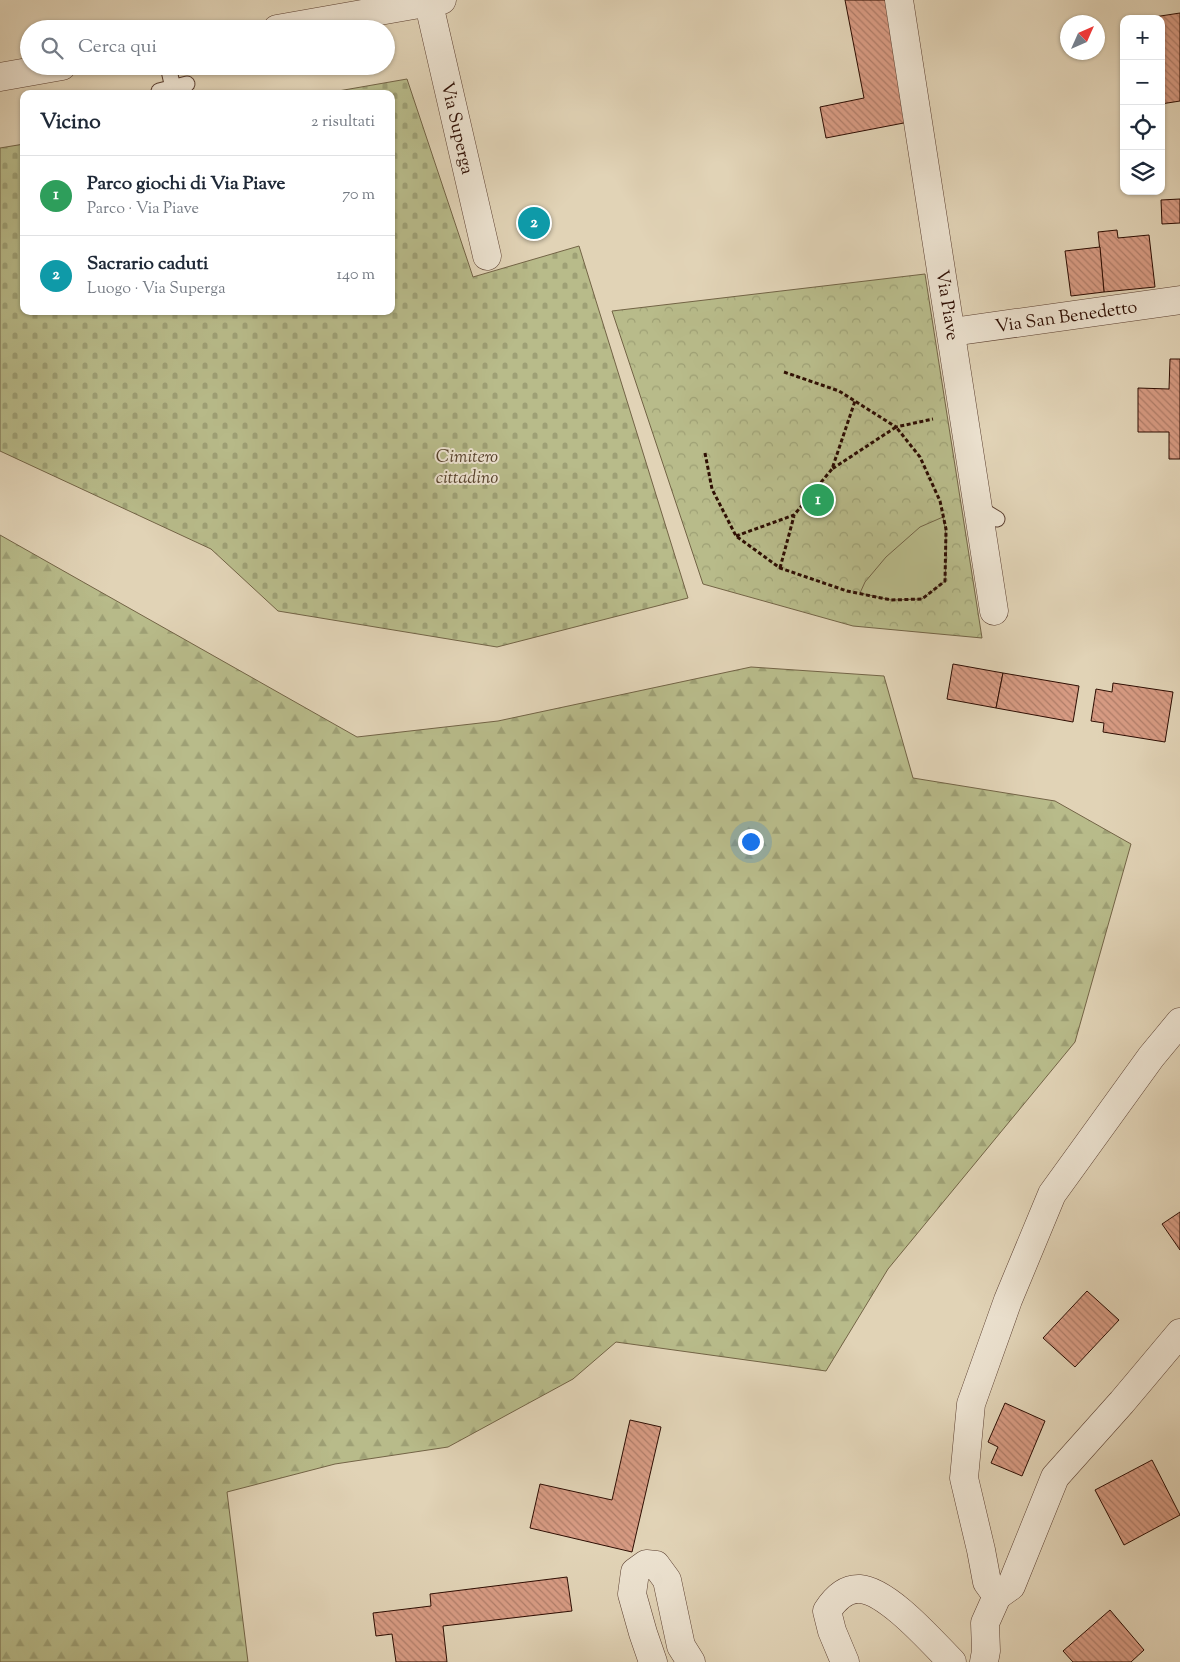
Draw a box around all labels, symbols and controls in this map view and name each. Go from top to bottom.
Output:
north arrow [1060,15,1105,60]
map controls [1120,15,1165,195]
button: + [1120,15,1165,60]
search box [20,20,395,75]
icon: search [38,34,66,62]
text: Cerca qui [78,34,157,61]
button: − [1120,60,1165,105]
street label: Via Superga [433,80,479,177]
button: locate [1120,105,1165,150]
text: Vicino [40,108,101,138]
text: 2 risultati [311,111,375,134]
button: layers [1120,150,1165,195]
text: Parco giochi di Via Piave [87,171,285,198]
text: 1 [53,184,59,207]
text: 70 m [342,184,375,207]
text: Parco · Via Piave [87,198,199,221]
pin: 2 [518,204,550,242]
text: Sacrario caduti [87,251,208,278]
text: 2 [52,264,60,287]
text: 140 m [337,264,375,287]
street label: Via Piave [928,268,964,342]
text: Luogo · Via Superga [87,278,226,301]
street label: Via San Benedetto [994,295,1139,341]
park label: Cimitero cittadino [436,445,498,492]
pin: 1 [802,481,834,519]
your location [738,829,764,855]

